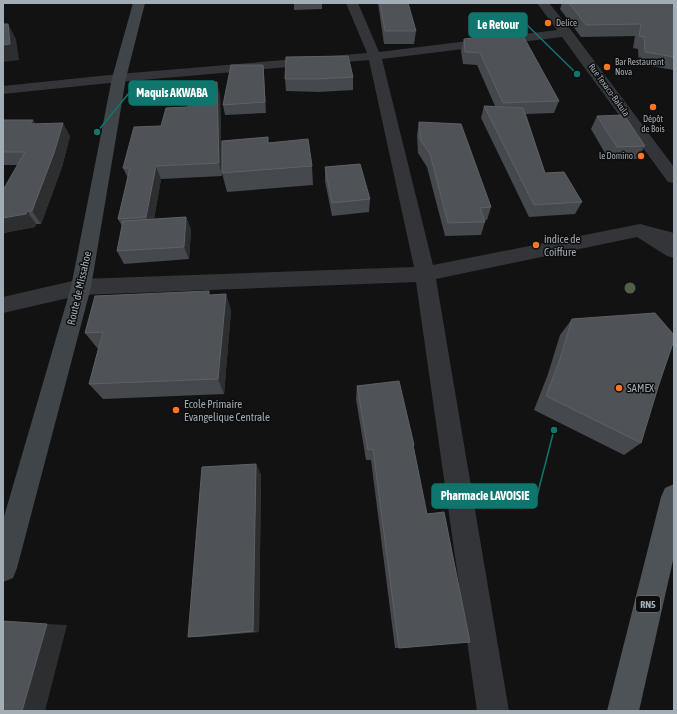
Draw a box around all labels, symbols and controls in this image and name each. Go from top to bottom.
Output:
callout: Le Retour [469,13,527,37]
text: Le Retour [477,18,519,32]
marker: Delice [543,18,553,28]
place label: Delice [556,18,577,28]
place label: Bar Restaurant Nova [615,57,664,77]
street label: Rue Texaco-Bakula [587,62,631,118]
marker: Bar Restaurant Nova [602,62,612,72]
callout: Maquis AKWABA [129,81,216,105]
text: Maquis AKWABA [136,86,208,100]
marker: Dépôt de Bois [648,102,658,112]
place label: Dépôt de Bois [641,114,665,134]
place label: le Domino [599,151,633,161]
marker: le Domino [636,151,646,161]
place label: indice de Coiffure [544,233,580,258]
marker: indice de Coiffure [531,240,541,250]
street label: Route de Missahoe [65,250,93,326]
place label: SAMEX [627,382,654,394]
marker: SAMEX [614,383,624,393]
place label: Ecole Primaire Evangelique Centrale [184,398,270,423]
marker: Ecole Primaire Evangelique Centrale [171,405,181,415]
callout: Pharmacie LAVOISIE [432,484,537,508]
text: Pharmacie LAVOISIE [441,489,529,503]
road number: RN5 [636,596,660,612]

